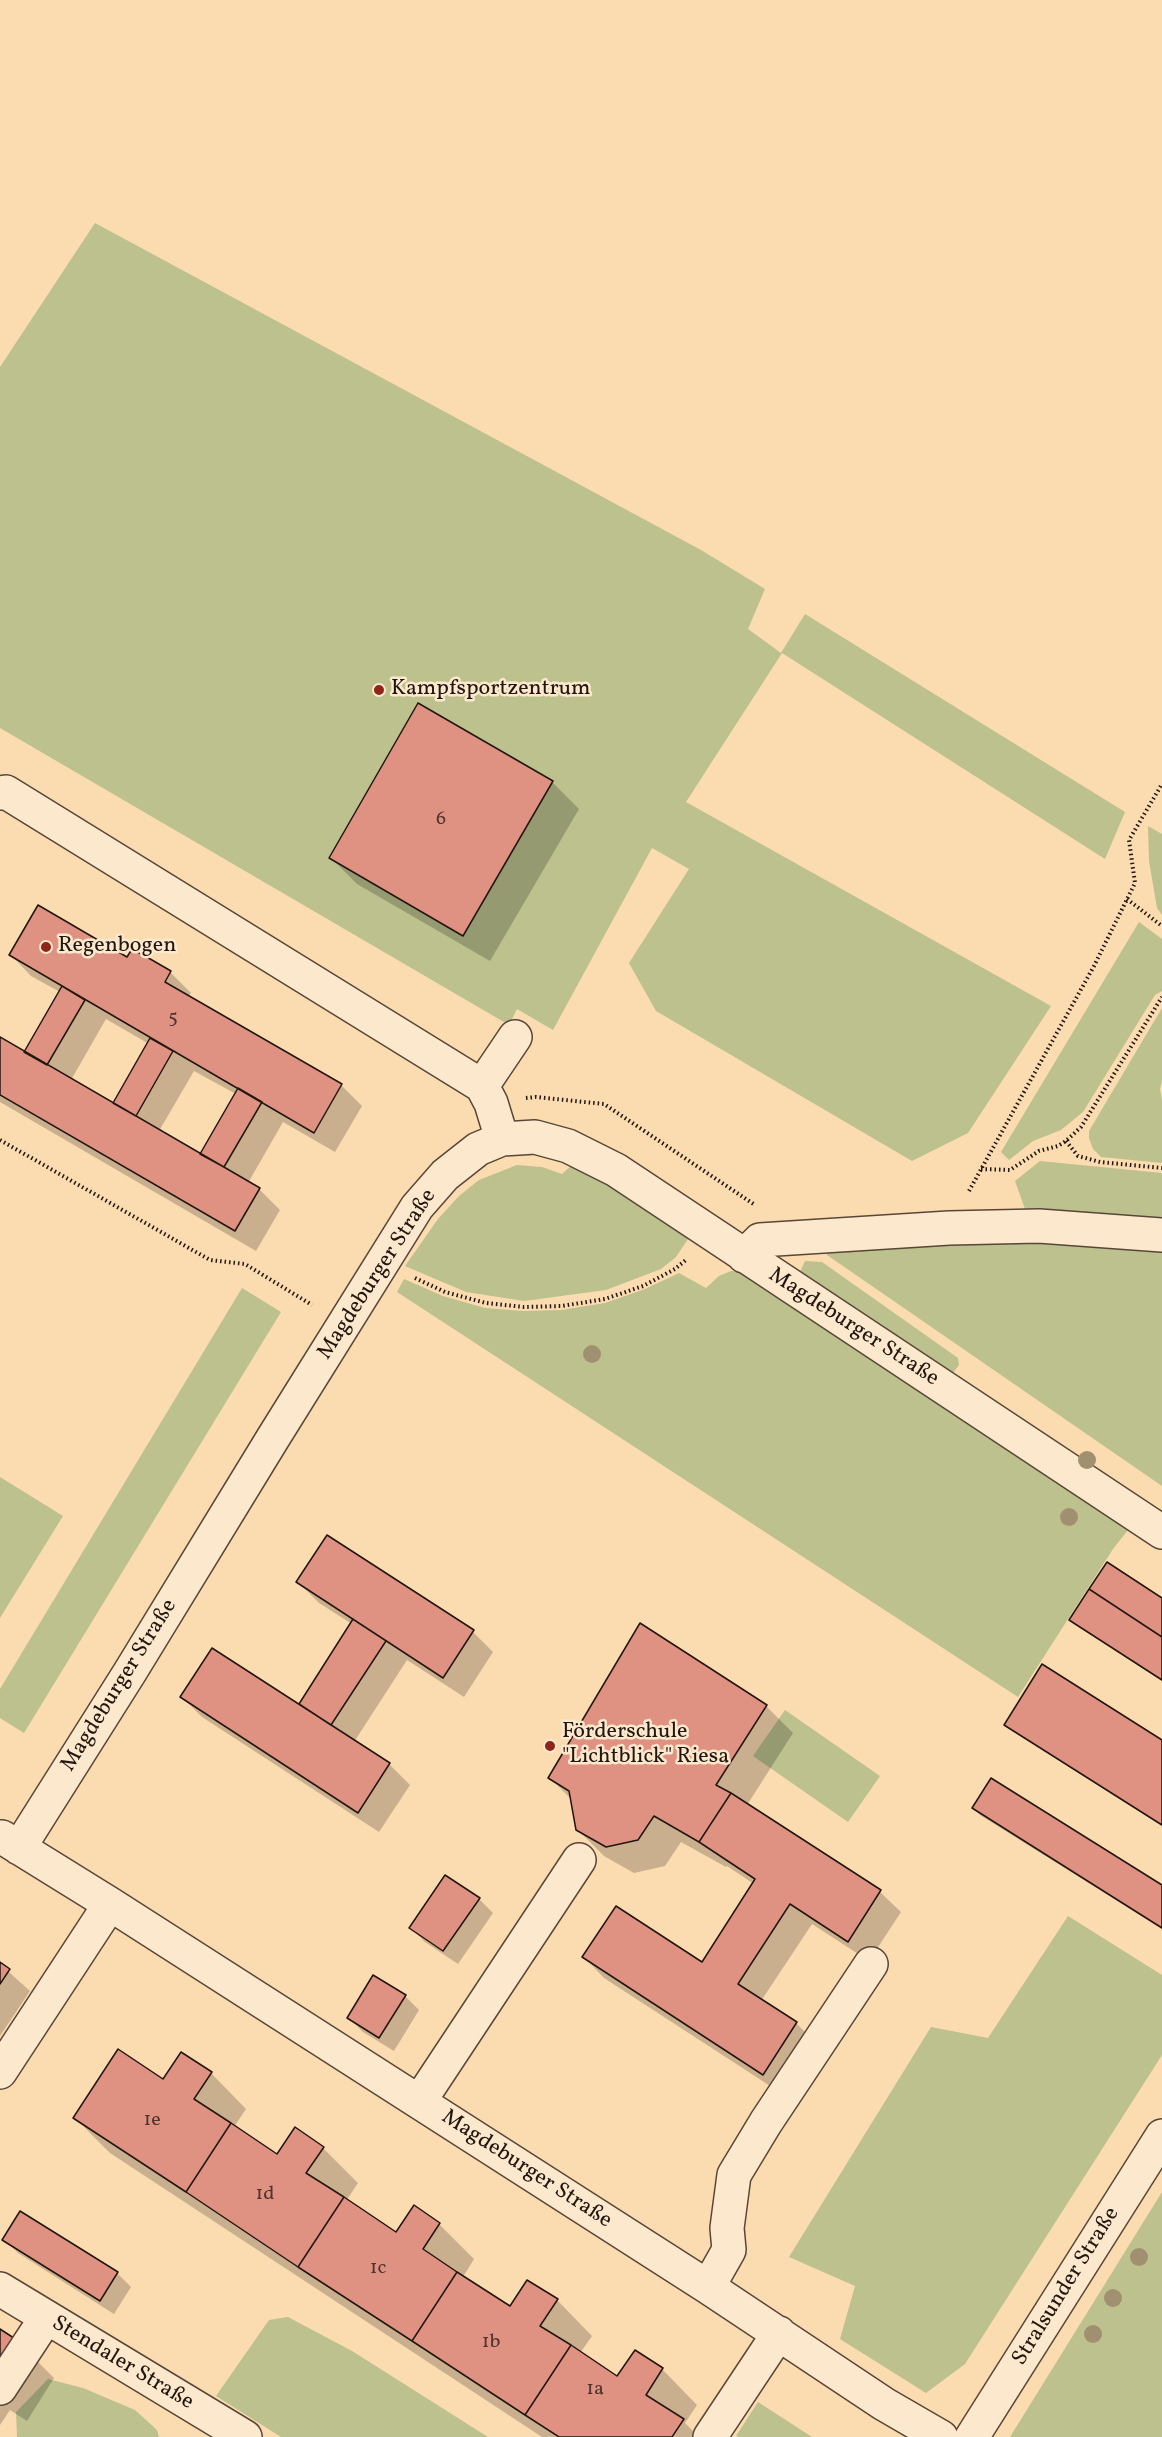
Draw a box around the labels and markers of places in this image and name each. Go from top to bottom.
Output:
place label: Kampfsportzentrum [391,677,591,703]
marker: Kampfsportzentrum [372,683,386,697]
place label: Regenbogen [58,934,176,960]
marker: Regenbogen [39,940,53,954]
place label: Förderschule "Lichtblick" Riesa [562,1720,729,1772]
marker: Förderschule "Lichtblick" Riesa [543,1739,557,1753]

